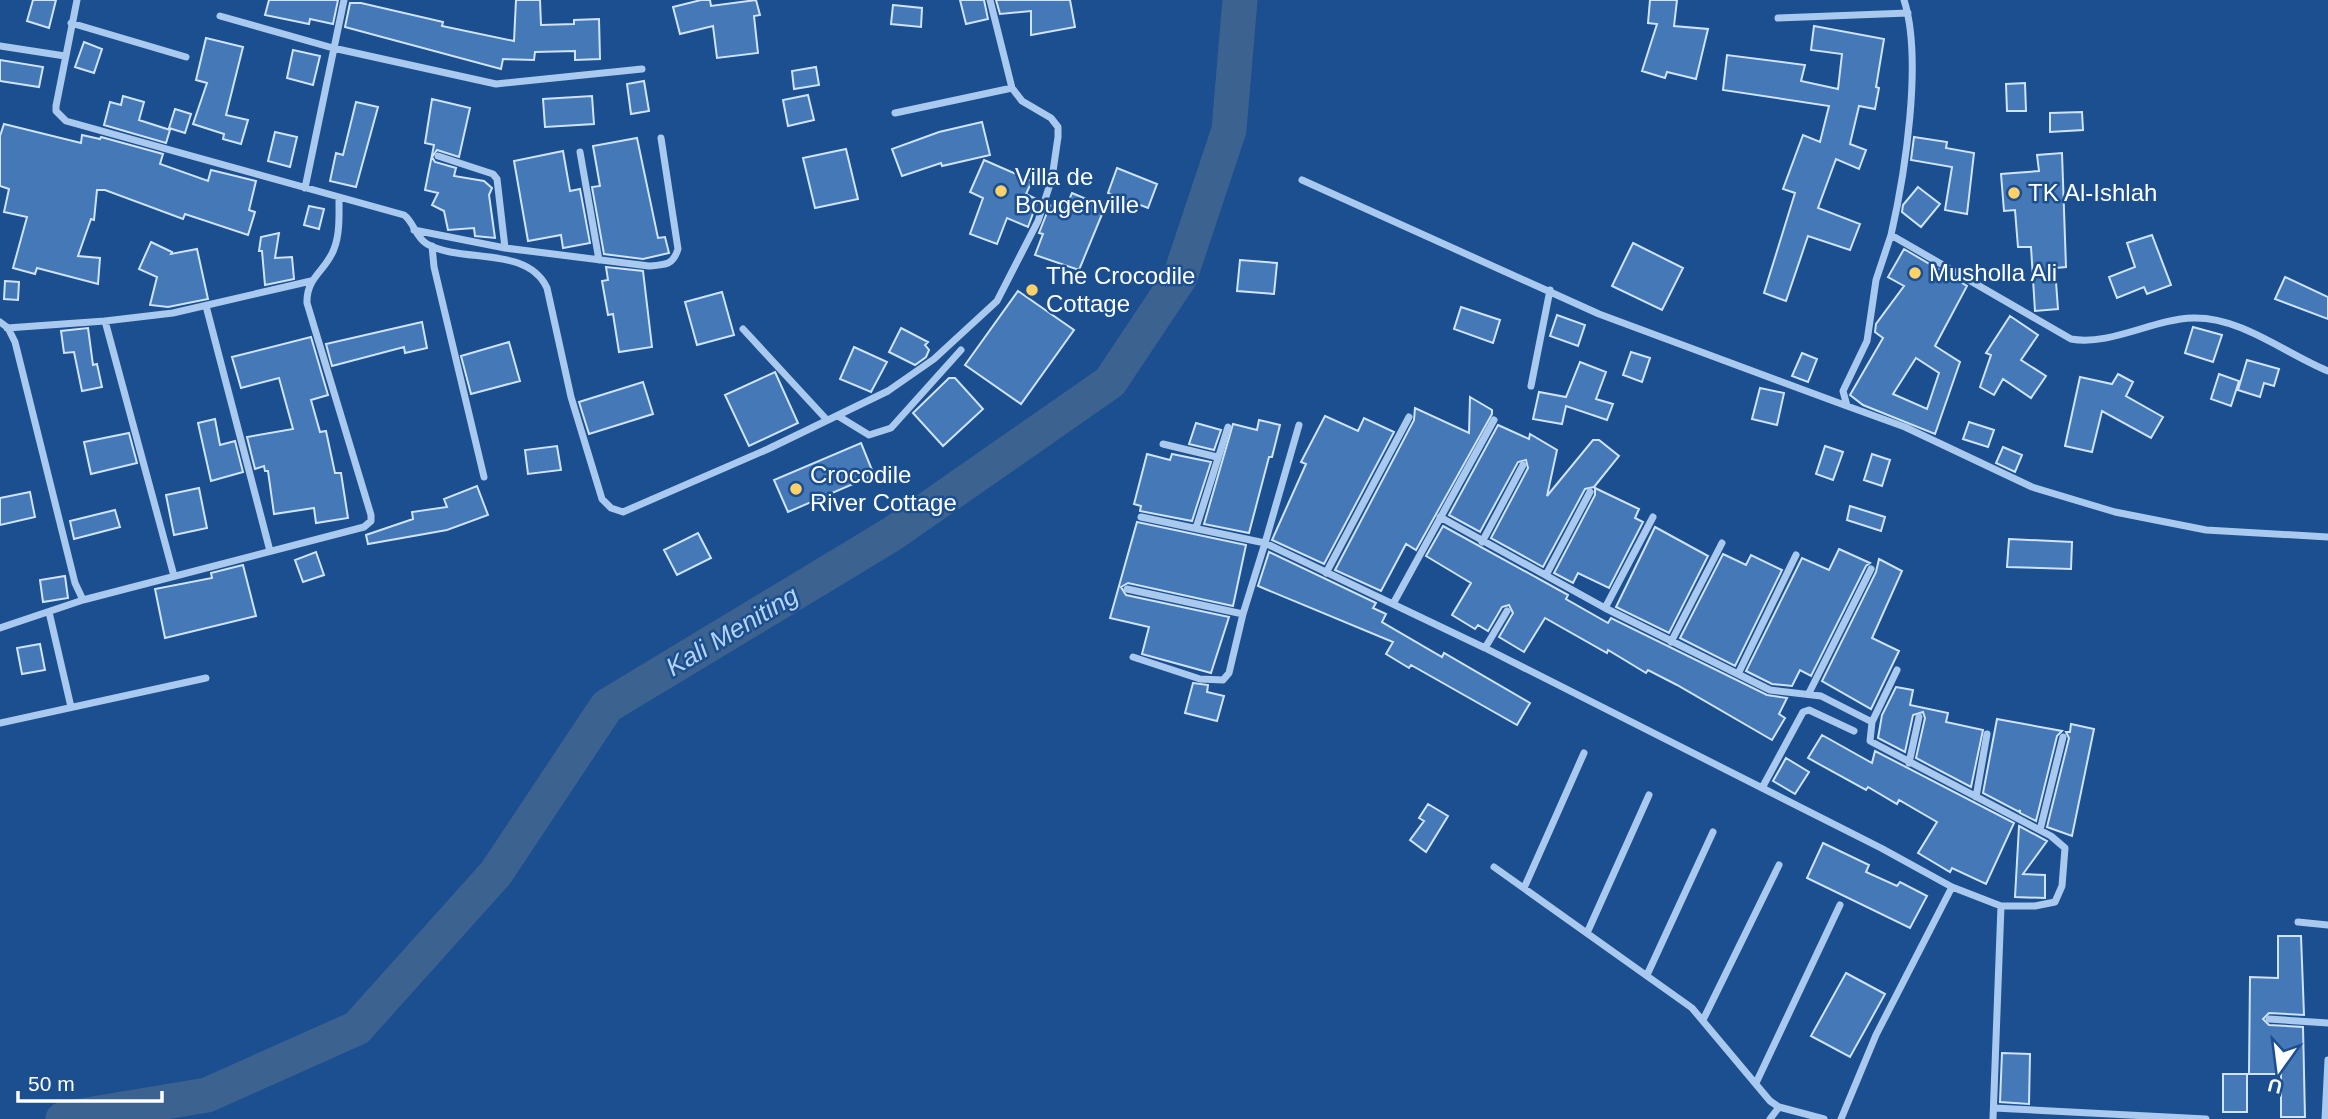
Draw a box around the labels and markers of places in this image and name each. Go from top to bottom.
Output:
place label: Villa de Bougenville [1015,163,1139,218]
place label: TK Al-Ishlah [2028,179,2157,206]
marker: Villa de Bougenville [993,183,1009,199]
marker: TK Al-Ishlah [2006,185,2022,201]
place label: Musholla Ali [1929,259,2057,286]
place label: The Crocodile Cottage [1046,262,1195,317]
marker: Musholla Ali [1907,265,1923,281]
marker: The Crocodile Cottage [1024,282,1040,298]
place label: Crocodile River Cottage [810,461,957,516]
marker: Crocodile River Cottage [788,481,804,497]

